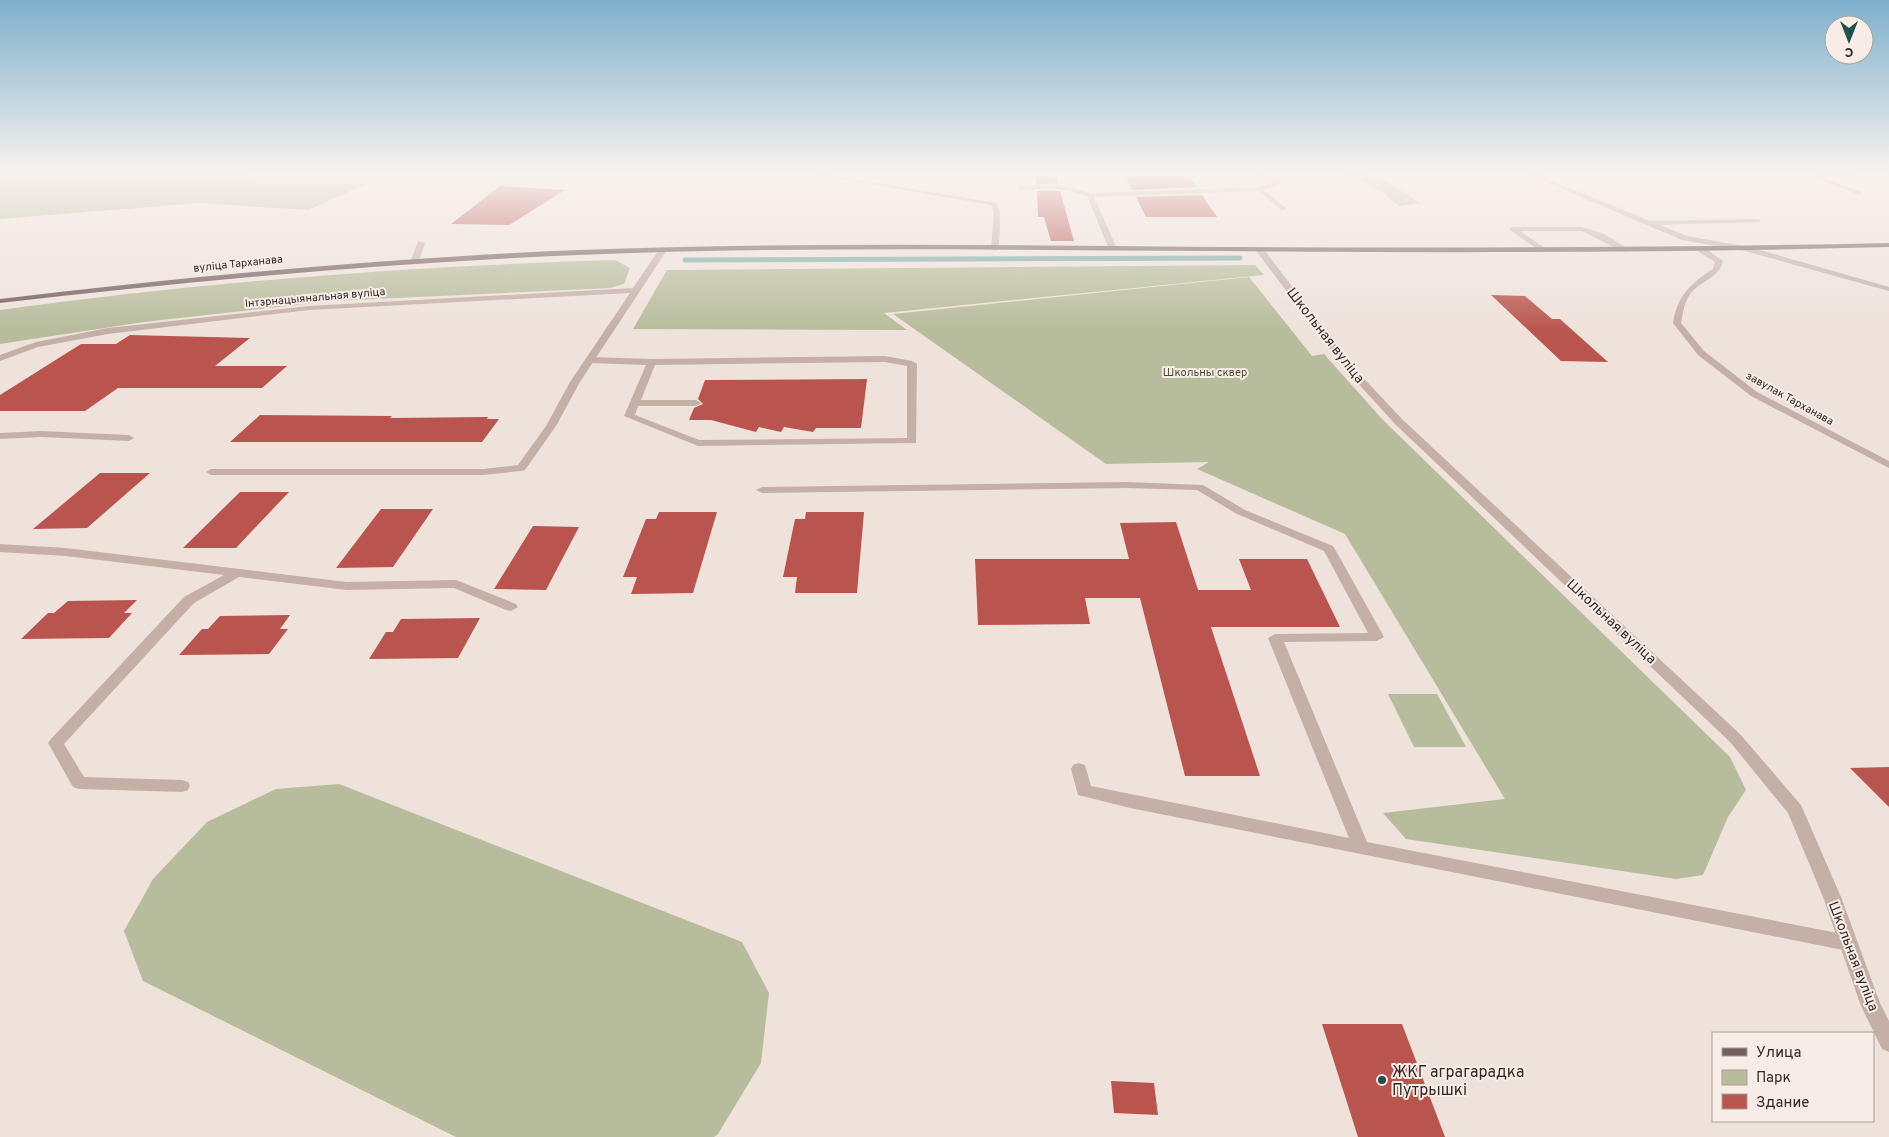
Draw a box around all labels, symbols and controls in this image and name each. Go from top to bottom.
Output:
north arrow [1824,15,1874,65]
text: С [1844,43,1853,60]
street label: вуліца Тарханава [193,252,284,276]
street label: Інтэрнацыянальная вуліца [244,285,386,311]
street label: Школьная вуліца [1282,285,1367,387]
park label: Школьны сквер [1163,366,1247,380]
street label: завулак Тарханава [1743,369,1836,429]
street label: Школьная вуліца [1563,576,1659,668]
street label: Школьная вуліца [1824,899,1881,1014]
legend [1712,1032,1874,1122]
text: Улица [1756,1044,1801,1063]
place label: ЖКГ аграгарадка Путрышкі [1392,1063,1524,1101]
text: Парк [1756,1069,1791,1088]
marker: ЖКГ аграгарадка Путрышкі [1376,1074,1388,1086]
text: Здание [1756,1094,1809,1113]

